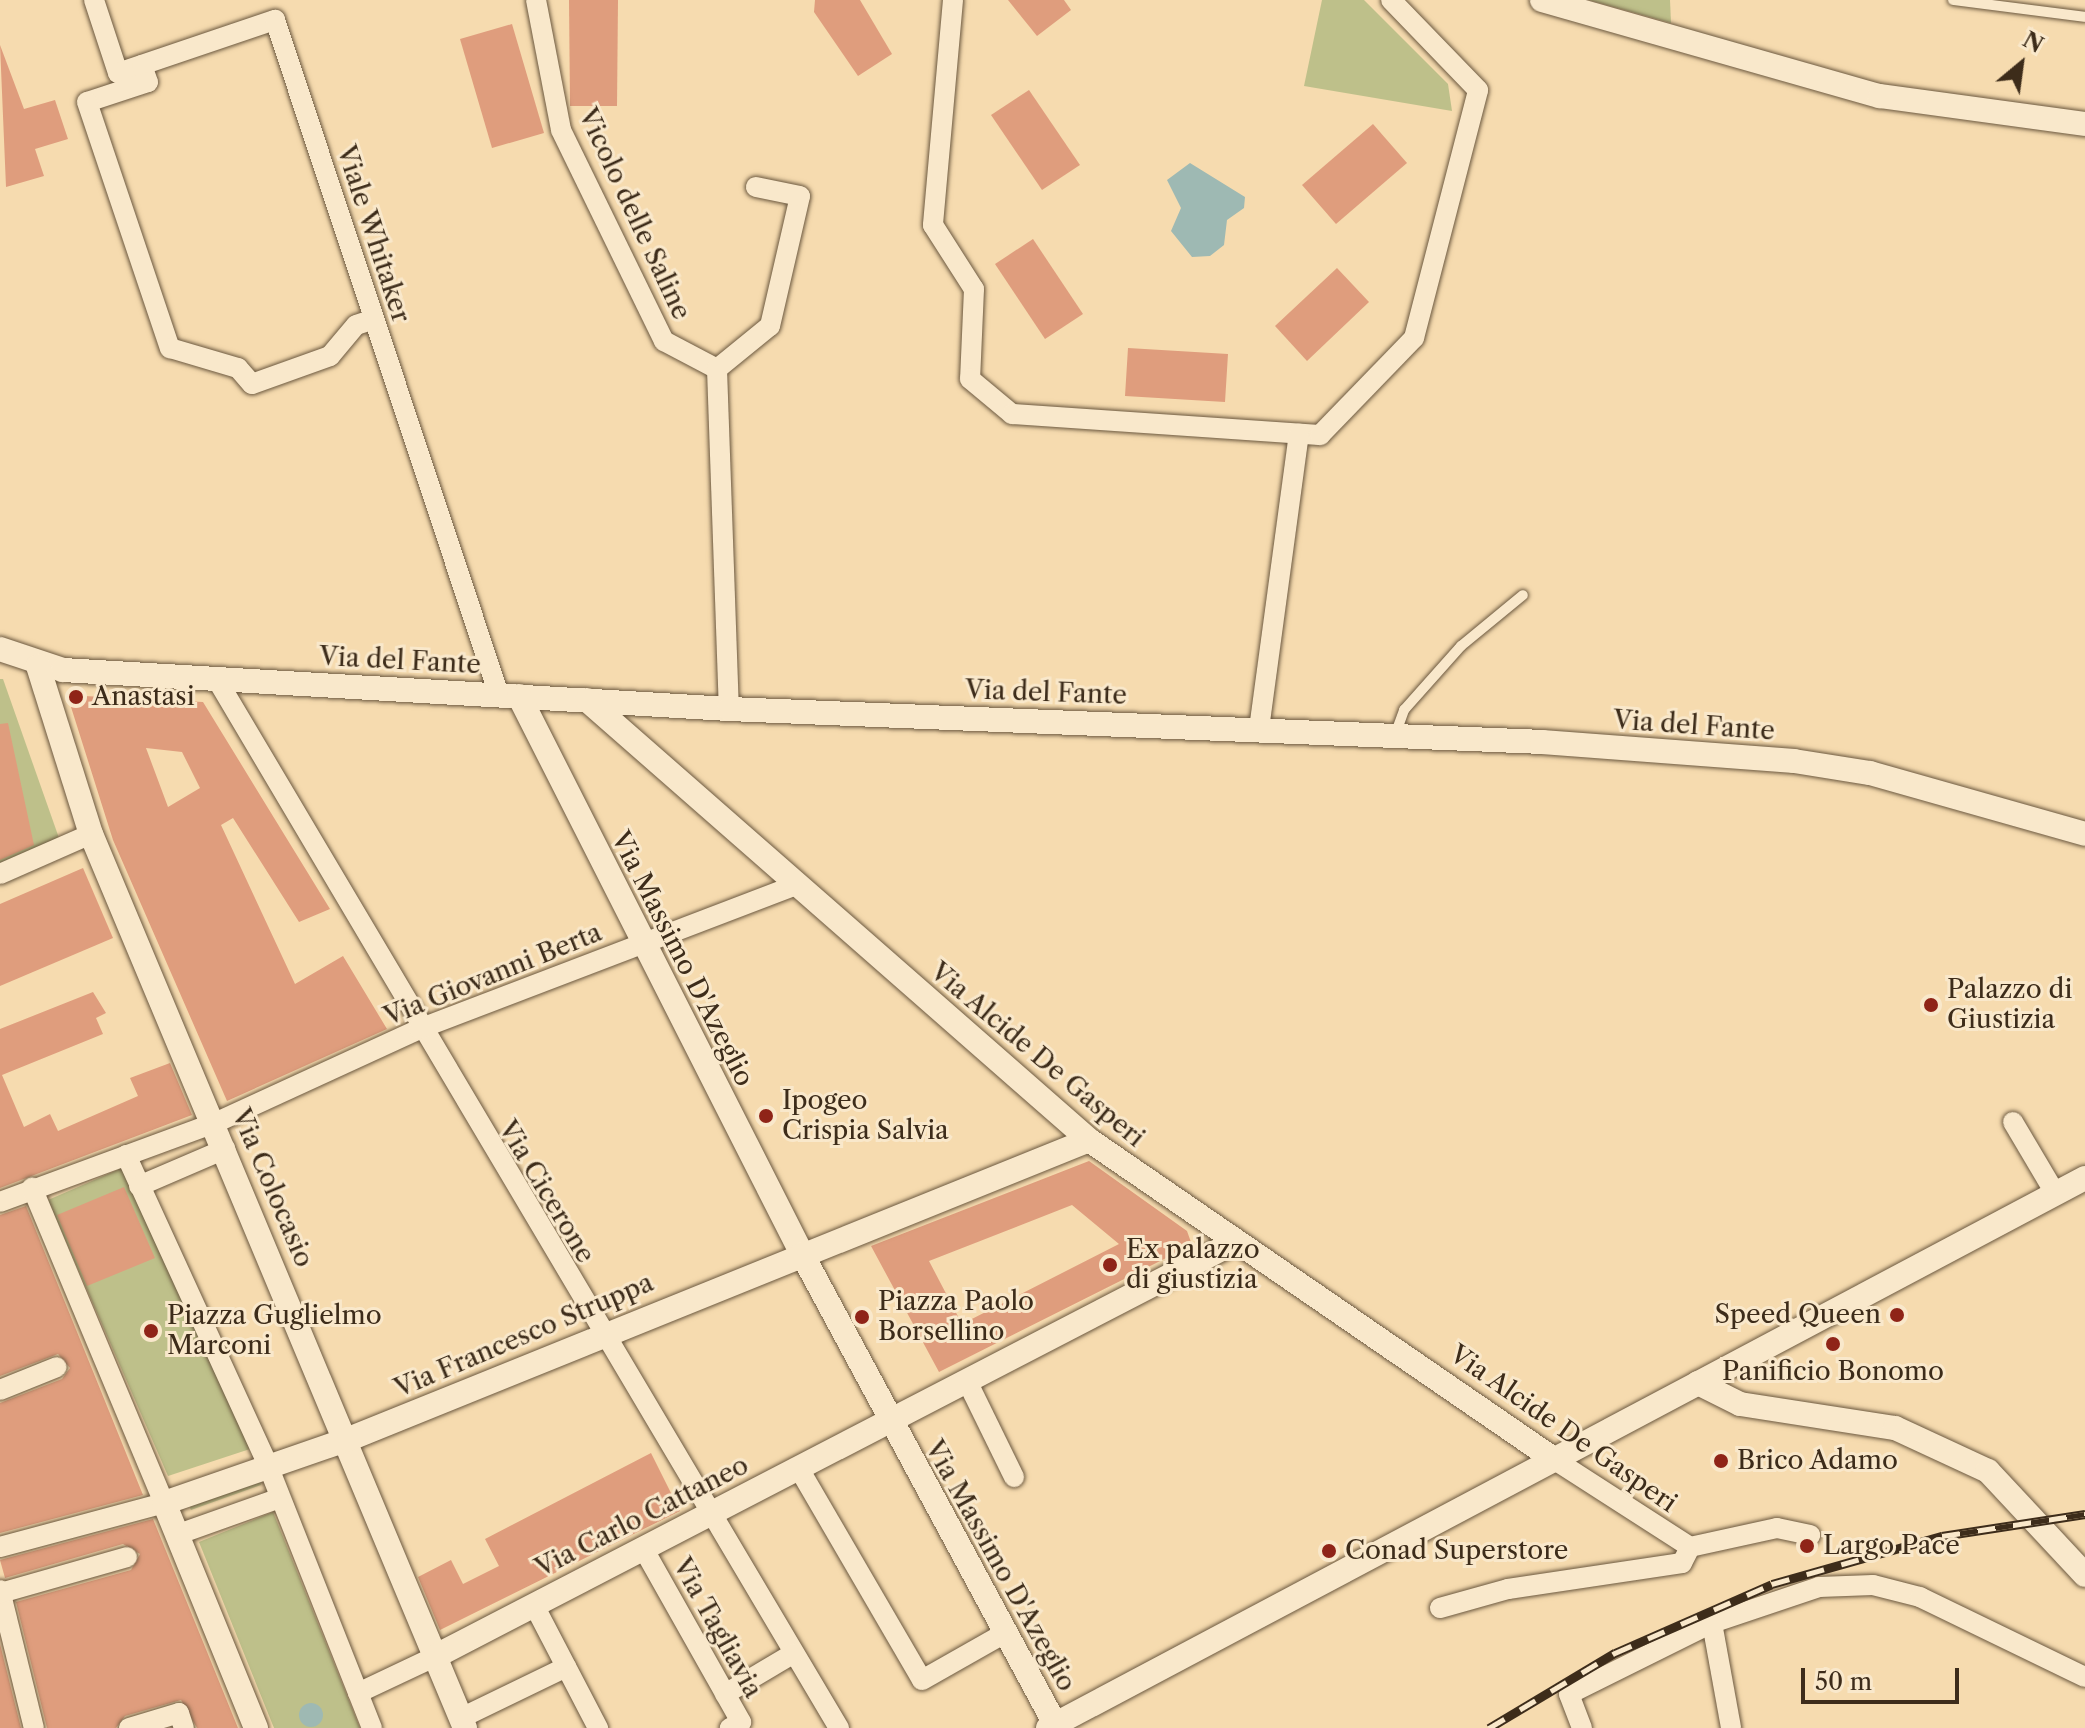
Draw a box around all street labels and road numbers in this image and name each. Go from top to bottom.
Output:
street label: Vicolo delle Saline [571,103,697,325]
street label: Viale Whitaker [330,141,416,327]
street label: Via del Fante [318,641,482,681]
street label: Via del Fante [964,675,1128,711]
street label: Via del Fante [1612,705,1776,747]
street label: Via Massimo D'Azeglio [604,826,760,1092]
street label: Via Giovanni Berta [379,917,607,1033]
street label: Via Alcide De Gasperi [923,956,1151,1154]
street label: Via Colocasio [225,1104,319,1272]
street label: Via Cicerone [491,1115,601,1269]
street label: Via Francesco Struppa [390,1267,658,1405]
street label: Via Alcide De Gasperi [1443,1338,1683,1520]
street label: Via Massimo D'Azeglio [918,1435,1082,1697]
street label: Via Carlo Cattaneo [530,1450,754,1584]
street label: Via Tagliavia [666,1552,768,1704]

